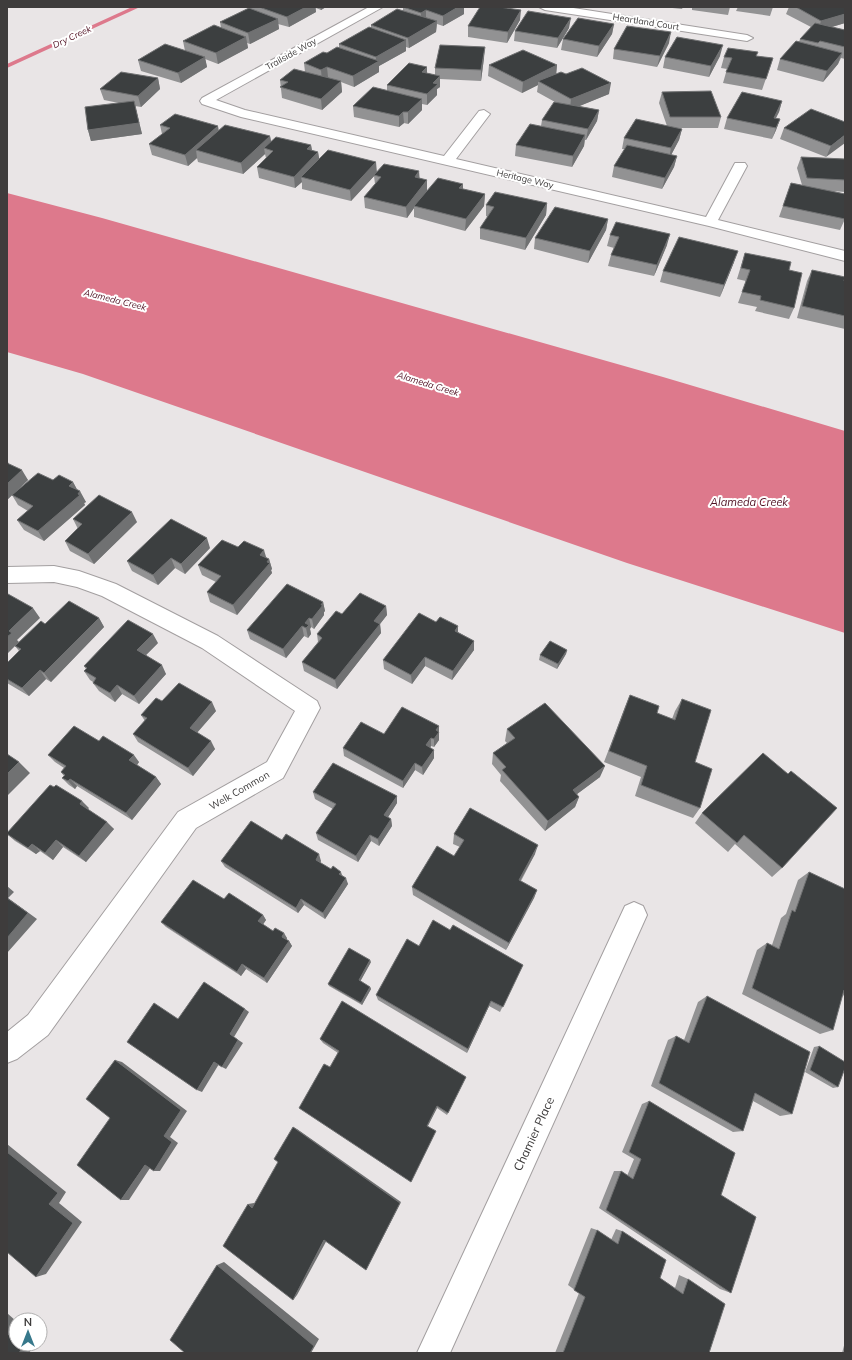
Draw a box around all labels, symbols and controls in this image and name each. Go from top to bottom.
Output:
street label: Heartland Court [612,11,680,32]
water label: Dry Creek [51,23,94,51]
street label: Trailside Way [263,35,319,73]
street label: Heritage Way [495,167,555,191]
water label: Alameda Creek [82,286,148,313]
water label: Alameda Creek [395,369,461,398]
water label: Alameda Creek [709,495,788,509]
street label: Welk Common [207,768,272,813]
street label: Chamier Place [510,1094,557,1173]
north arrow [8,1312,48,1352]
text: N [24,1315,32,1329]

